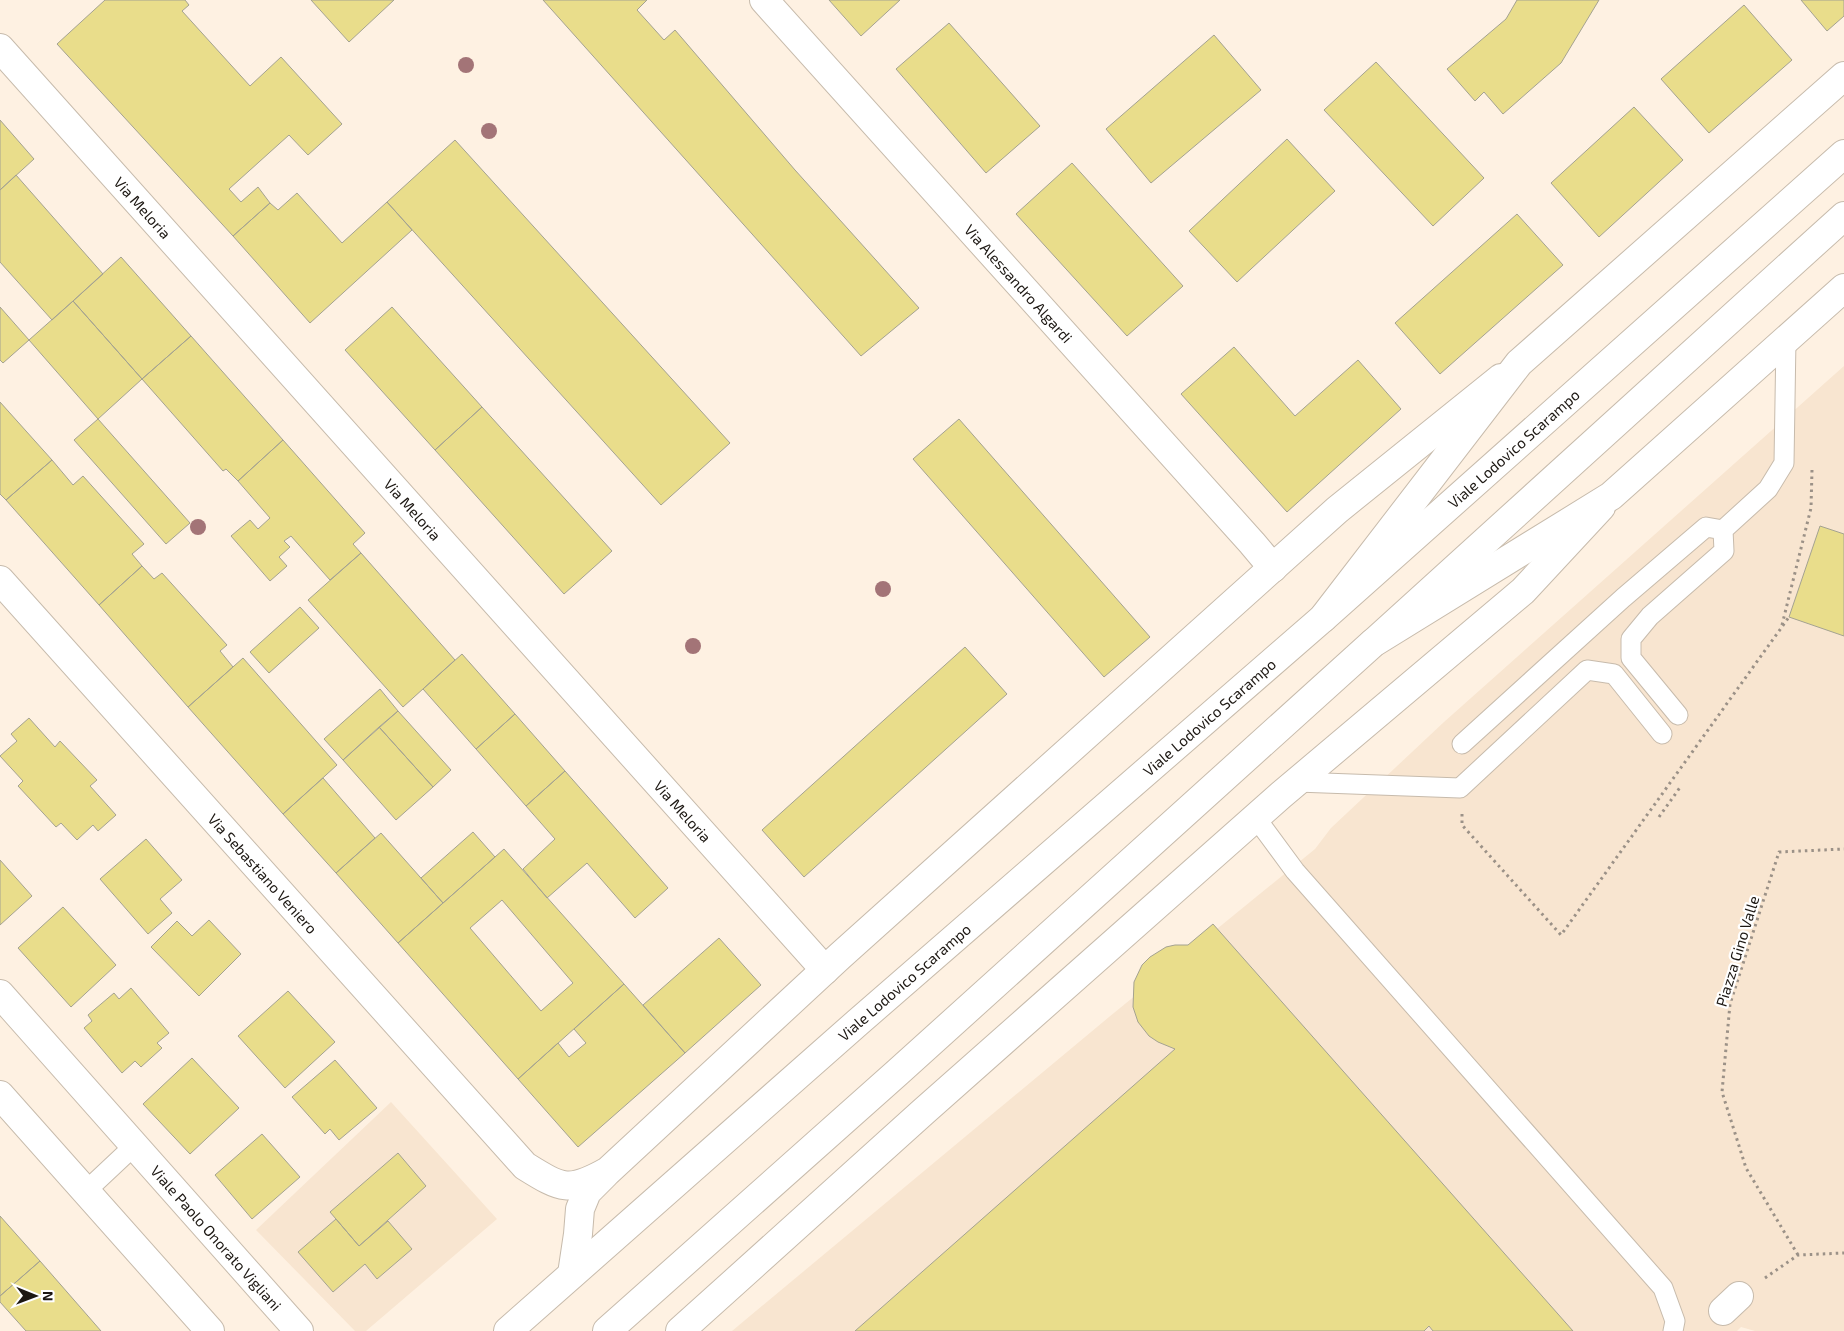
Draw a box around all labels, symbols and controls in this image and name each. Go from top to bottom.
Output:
street label: Via Meloria [110,173,175,242]
street label: Via Alessandro Algardi [961,221,1076,346]
street label: Viale Lodovico Scarampo [1444,385,1583,512]
street label: Via Meloria [380,475,445,544]
street label: Viale Lodovico Scarampo [1139,655,1279,779]
street label: Via Meloria [651,777,715,846]
street label: Via Sebastiano Veniero [205,810,321,937]
street label: Piazza Gino Valle [1712,893,1762,1009]
street label: Viale Lodovico Scarampo [834,920,974,1045]
street label: Viale Paolo Onorato Vigliani [147,1162,285,1314]
north arrow [10,1271,60,1321]
text: N [40,1291,57,1301]

